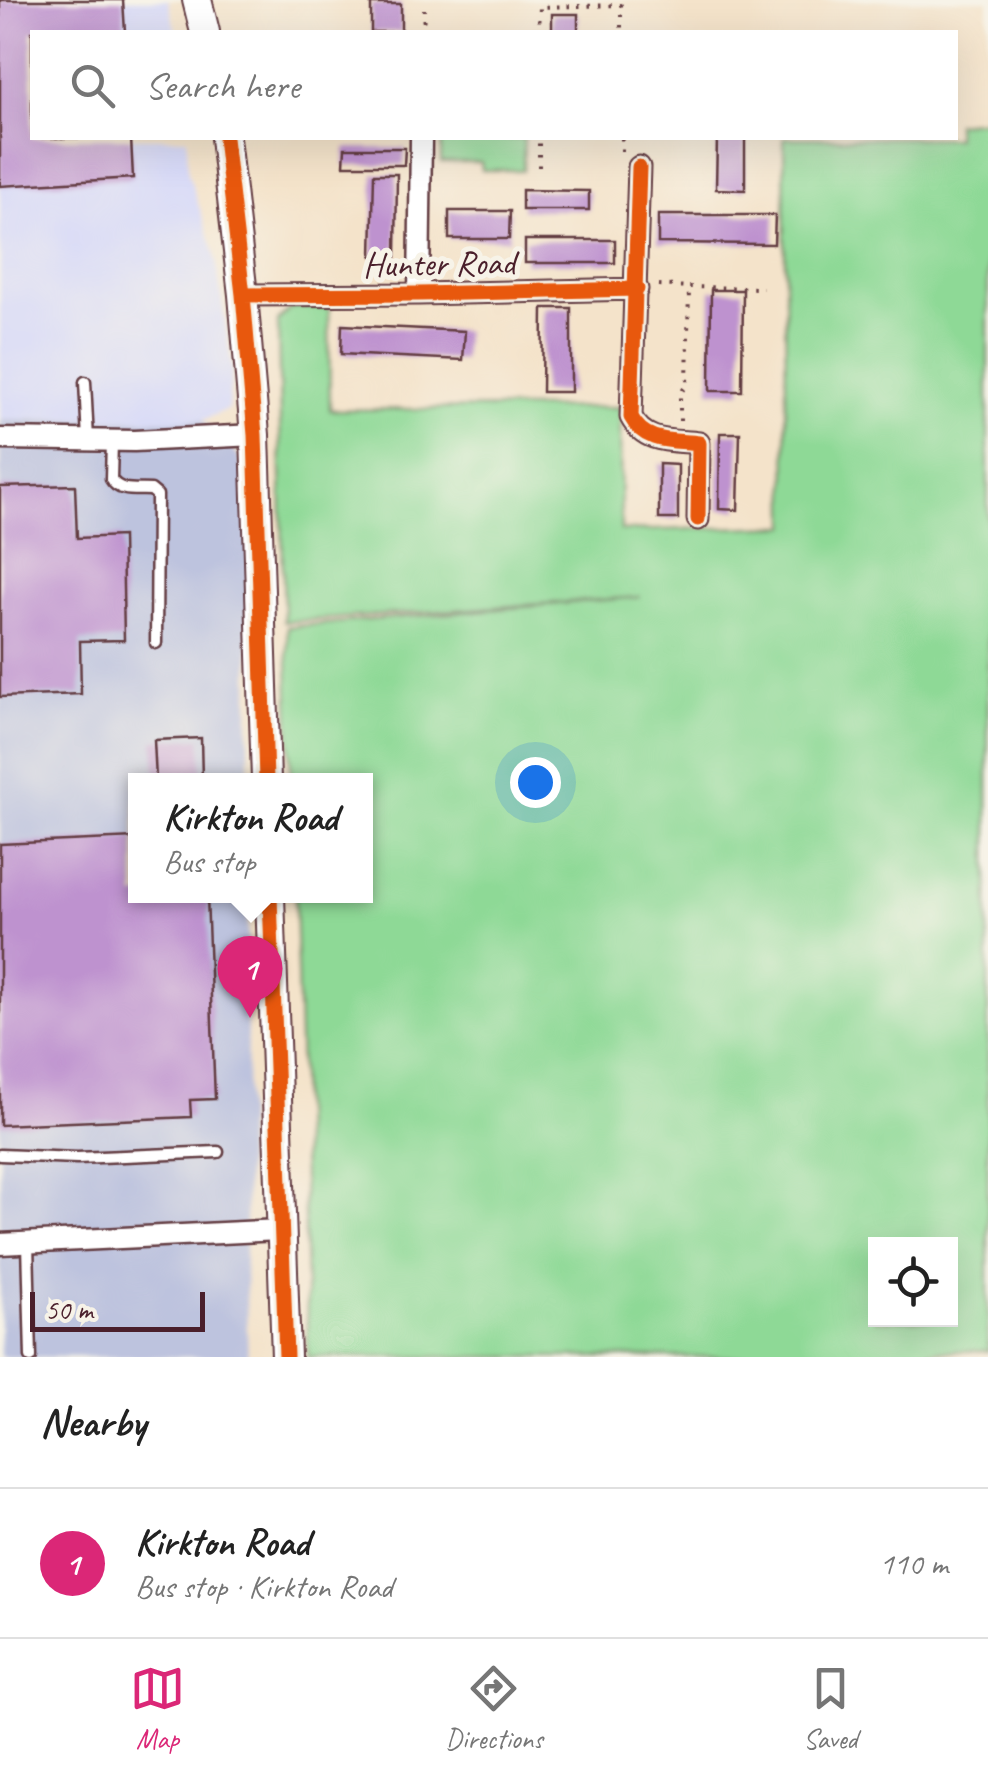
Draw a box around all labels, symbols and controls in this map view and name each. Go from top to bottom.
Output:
search box [30,30,958,140]
icon: search [65,58,120,113]
text: Search here [145,62,300,109]
street label: Hunter Road [362,240,521,287]
your location [510,757,561,808]
popup [128,773,373,903]
text: Kirkton Road [163,794,338,841]
text: Bus stop [163,841,255,882]
pin: 1 [218,936,282,1018]
map controls [868,1237,958,1327]
button: locate [868,1237,958,1327]
scale bar [30,1287,205,1332]
text: 50 m [45,1292,93,1327]
text: Nearby [40,1396,146,1449]
text: Kirkton Road [135,1519,309,1566]
text: 1 [65,1543,80,1584]
text: 110 m [879,1543,948,1584]
text: Bus stop · Kirkton Road [135,1566,393,1607]
tab: Map [130,1661,185,1756]
tab: Directions [445,1661,543,1756]
tab: Saved [803,1661,858,1756]

